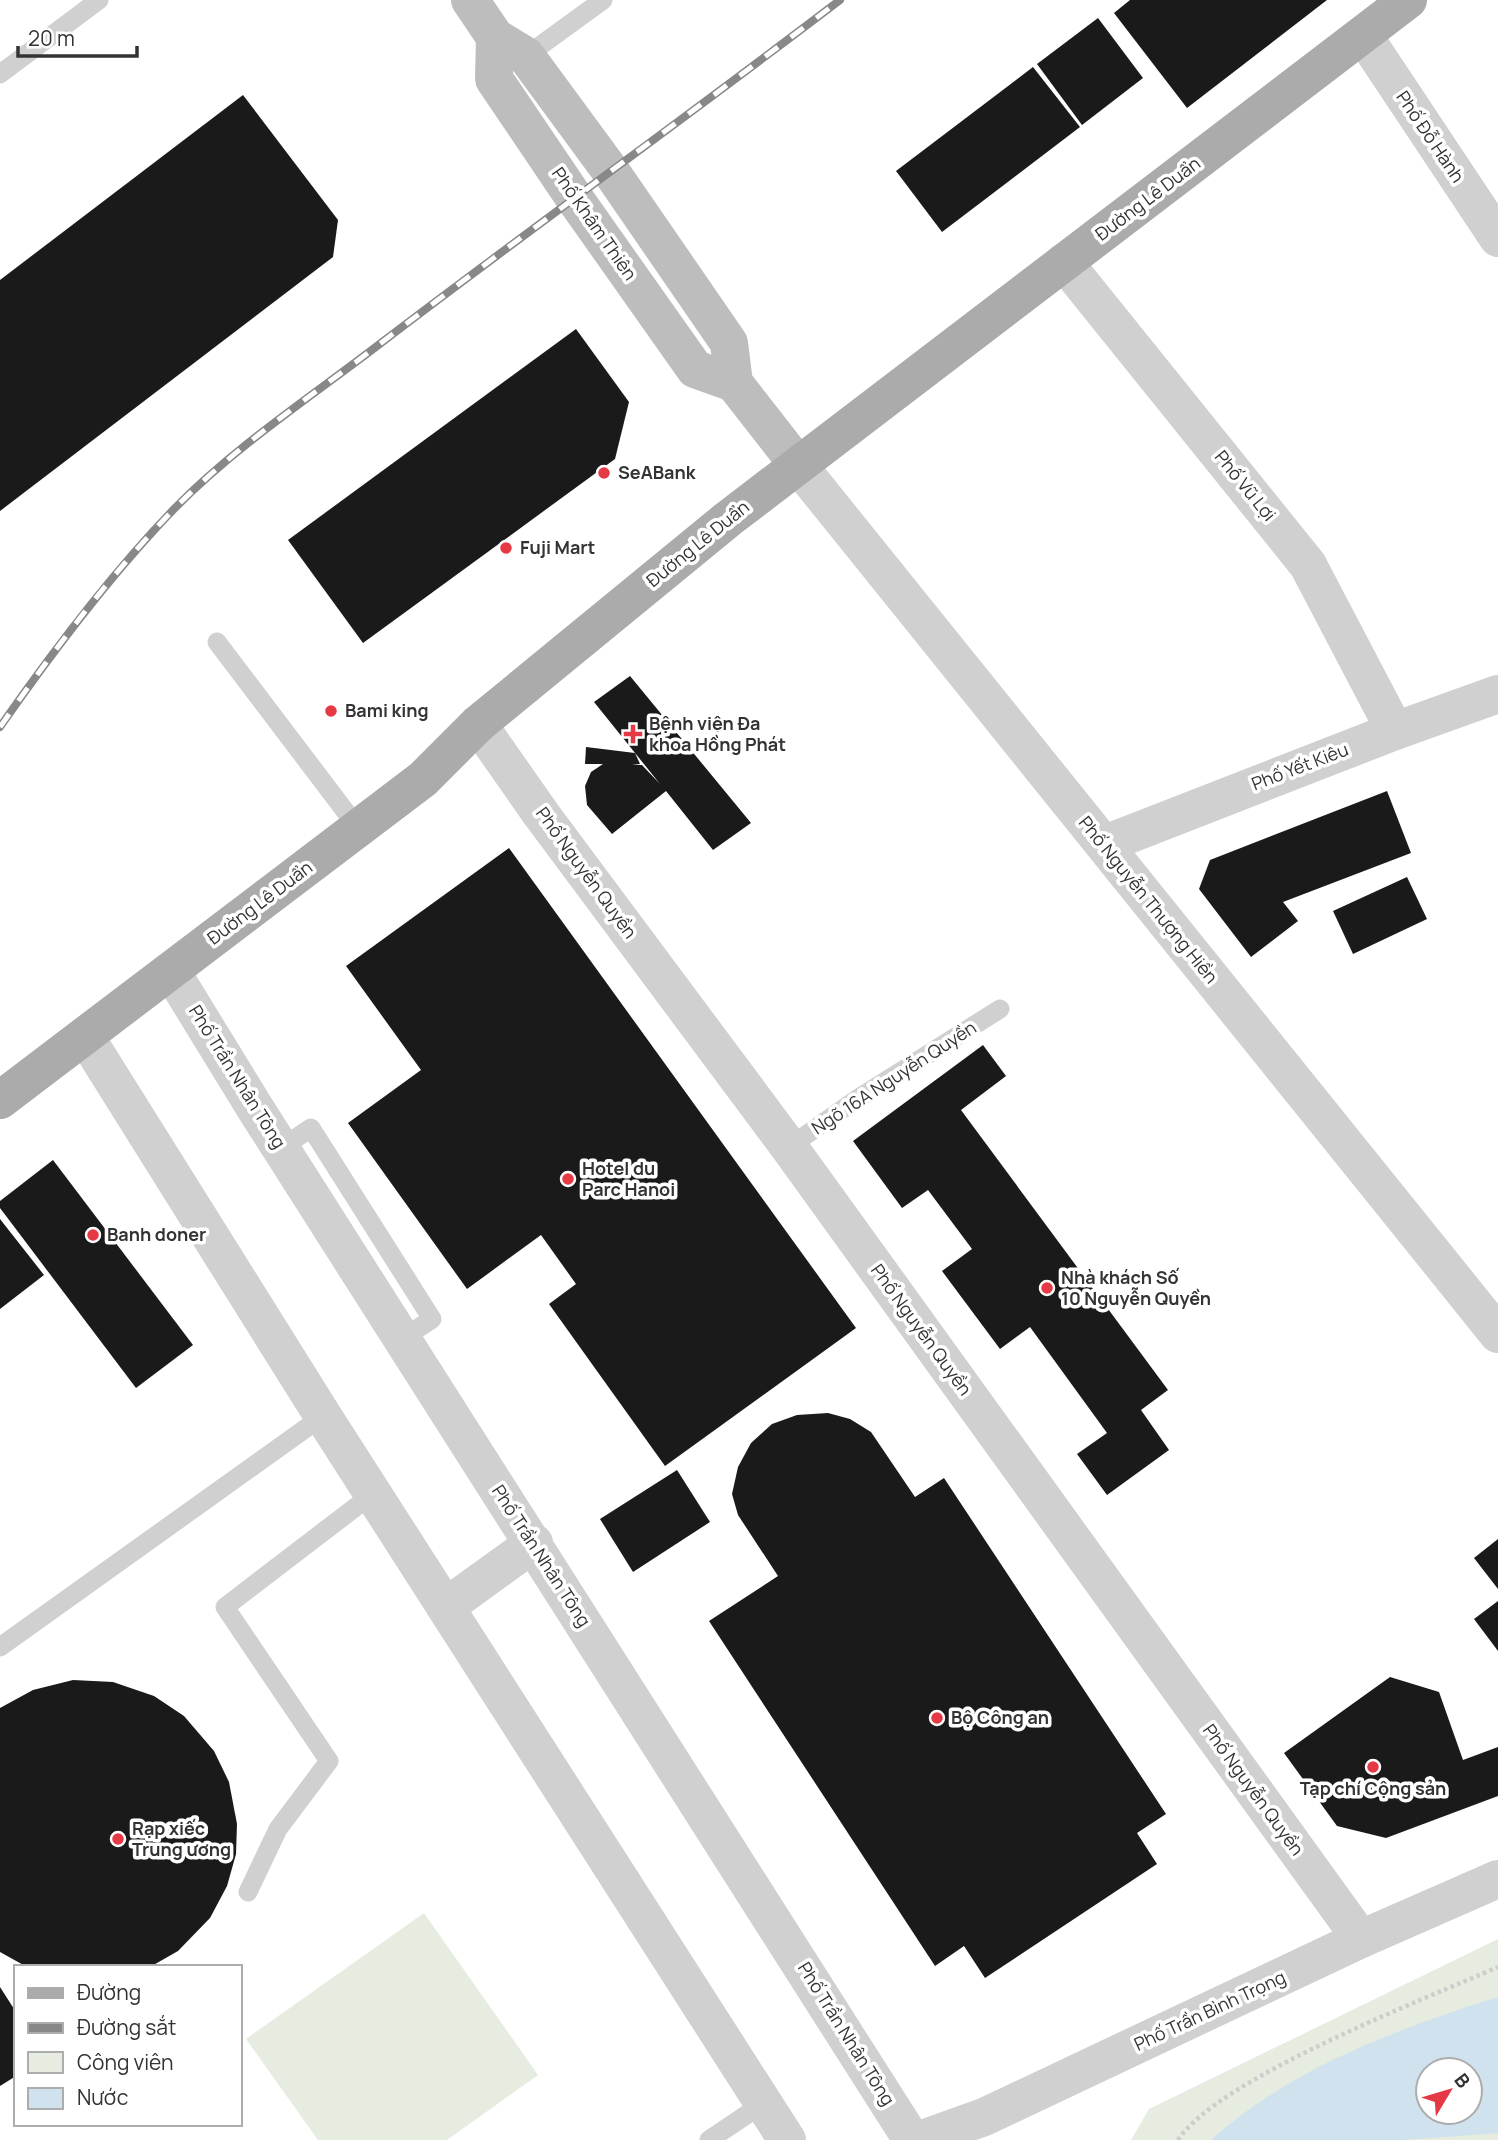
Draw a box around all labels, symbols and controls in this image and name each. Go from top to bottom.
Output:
scale bar [18,14,136,58]
text: 20 m [28,24,75,52]
street label: Phố Đỗ Hành [1391,86,1470,187]
street label: Đường Lê Duẩn [1090,151,1205,246]
street label: Phố Khâm Thiên [547,162,643,285]
street label: Phố Vũ Lợi [1210,445,1282,526]
place label: SeABank [618,460,697,484]
marker: SeABank [596,465,612,481]
street label: Đường Lê Duẩn [641,494,754,592]
place label: Fuji Mart [520,535,595,559]
marker: Fuji Mart [498,540,514,556]
place label: Bami king [345,698,429,722]
marker: Bami king [323,703,339,719]
place label: Bệnh viện Đa khoa Hồng Phát [649,711,786,756]
marker: Bệnh viện Đa khoa Hồng Phát [623,724,643,744]
street label: Phố Yết Kiêu [1248,737,1351,796]
street label: Phố Nguyễn Quyền [531,802,643,943]
street label: Phố Nguyễn Thượng Hiền [1074,811,1224,988]
street label: Đường Lê Duẩn [202,855,317,950]
street label: Phố Trần Nhân Tông [184,1000,292,1153]
street label: Ngõ 16A Nguyễn Quyền [807,1015,980,1139]
place label: Hotel du Parc Hanoi [582,1156,675,1201]
marker: Hotel du Parc Hanoi [560,1171,576,1187]
place label: Banh doner [107,1222,206,1246]
marker: Banh doner [85,1227,101,1243]
street label: Phố Nguyễn Quyền [866,1259,978,1400]
place label: Nhà khách Số 10 Nguyễn Quyền [1061,1265,1211,1310]
marker: Nhà khách Số 10 Nguyễn Quyền [1039,1280,1055,1296]
street label: Phố Trần Nhân Tông [487,1480,597,1631]
place label: Bộ Công an [951,1705,1049,1729]
marker: Bộ Công an [929,1710,945,1726]
street label: Phố Nguyễn Quyền [1198,1719,1310,1860]
marker: Tạp chí Cộng sản [1365,1759,1381,1775]
place label: Tạp chí Cộng sản [1300,1776,1446,1800]
place label: Rạp xiếc Trung ương [132,1816,231,1861]
marker: Rạp xiếc Trung ương [110,1831,126,1847]
street label: Phố Trần Nhân Tông [793,1957,901,2110]
street label: Phố Trần Bình Trọng [1130,1964,1289,2056]
legend [14,1965,242,2126]
text: Đường [77,1978,141,2006]
text: Đường sắt [77,2013,176,2041]
text: Công viên [77,2048,174,2076]
north arrow [1414,2056,1484,2126]
text: B [1448,2068,1476,2093]
text: Nước [77,2083,128,2111]

